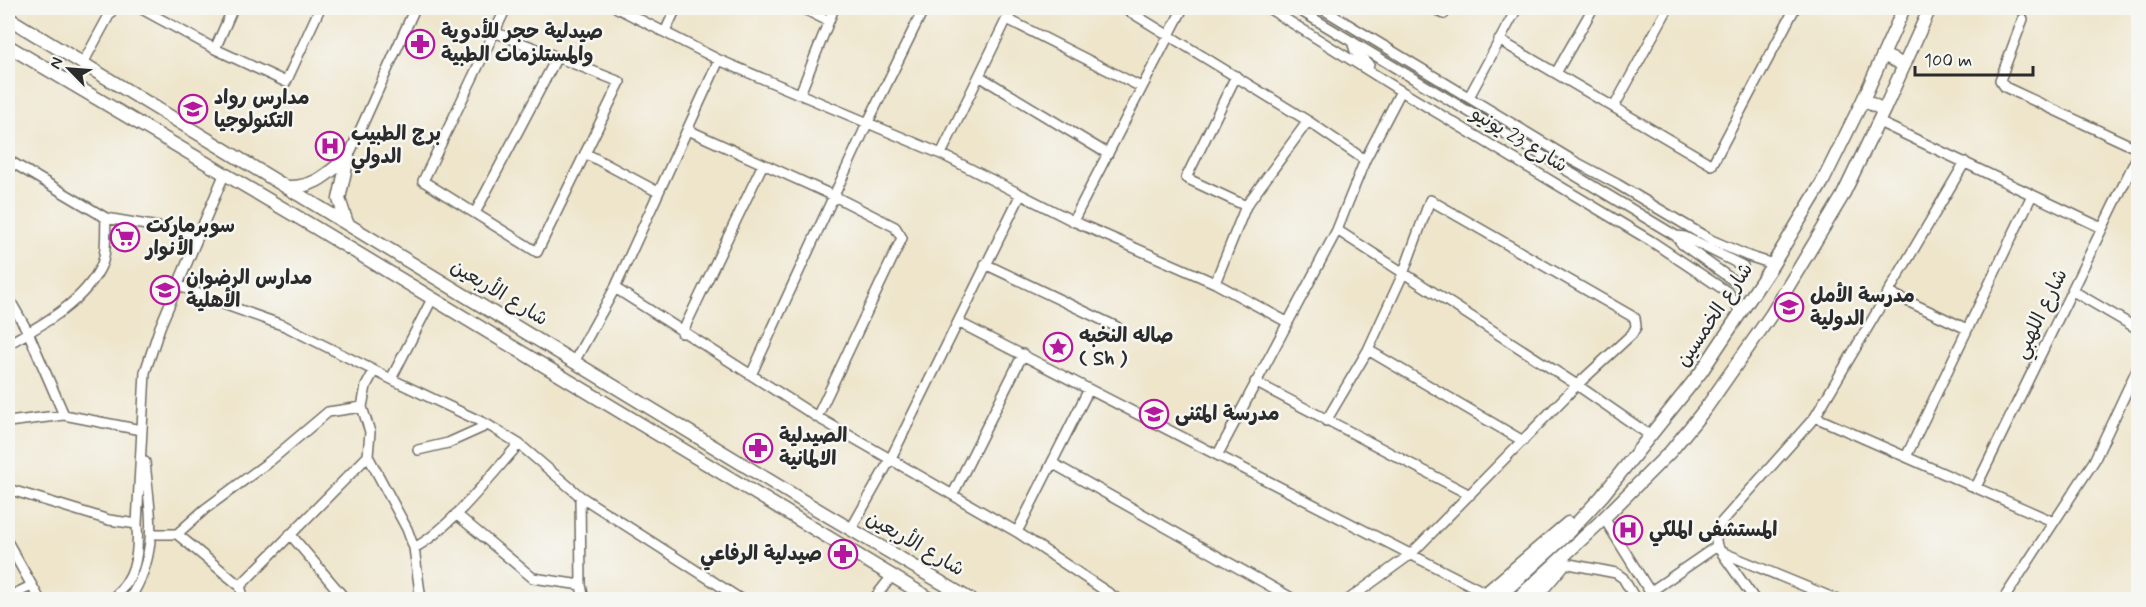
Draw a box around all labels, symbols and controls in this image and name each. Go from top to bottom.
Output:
place label: صيدلية حجر للأدوية والمستلزمات الطبية [441,18,603,69]
pharmacy icon: صيدلية حجر للأدوية والمستلزمات الطبية [404,28,436,60]
north arrow [39,39,99,99]
scale bar [1915,39,2034,77]
text: 100 m [1924,49,1972,73]
text: N [45,54,69,73]
place label: مدارس رواد التكنولوجيا [214,85,310,135]
school or university icon: مدارس رواد التكنولوجيا [177,93,209,125]
street label: شارع 23 يونيو [1465,100,1572,179]
place label: برج الطبيب الدولي [351,121,441,174]
hospital icon: برج الطبيب الدولي [314,130,346,162]
place label: سوبرماركت الأنوار [144,213,235,263]
supermarket icon: سوبرماركت الأنوار [109,221,141,253]
street label: شارع الأربعين [445,252,553,333]
street label: شارع الخمسين [1670,258,1760,372]
place label: مدارس الرضوان الأهلية [186,265,312,315]
street label: شارع اللهبي [2008,265,2077,365]
school or university icon: مدارس الرضوان الأهلية [149,274,181,306]
place label: مدرسة الأمل الدولية [1810,282,1915,333]
school or university icon: مدرسة الأمل الدولية [1773,291,1805,323]
place label: صاله النخبه ( Sh ) [1079,323,1173,373]
place icon: صاله النخبه ( Sh ) [1042,331,1074,363]
school or university icon: مدرسة المثنى [1138,398,1170,430]
place label: مدرسة المثنى [1175,401,1280,428]
place label: الصيدلية الالمانية [779,423,847,473]
pharmacy icon: الصيدلية الالمانية [742,432,774,464]
street label: شارع الأربعين [861,504,970,583]
hospital icon: المستشفى الملكي [1612,514,1644,546]
place label: المستشفى الملكي [1649,517,1777,547]
pharmacy icon: صيدلية الرفاعي [827,538,859,570]
place label: صيدلية الرفاعي [700,541,822,571]

